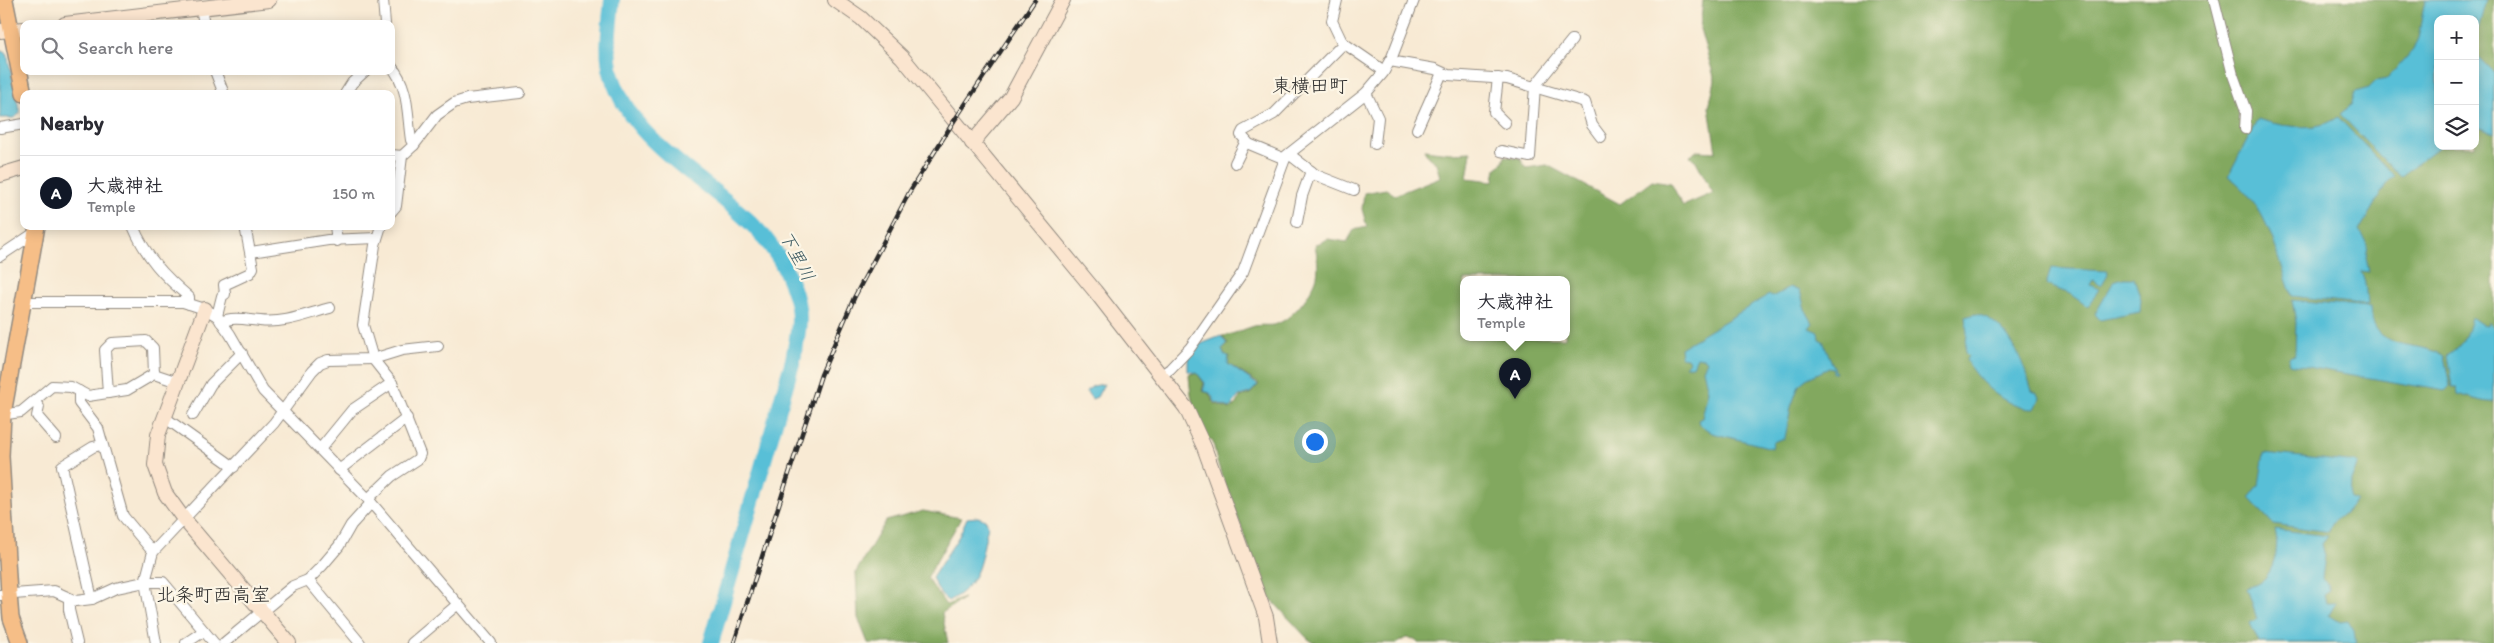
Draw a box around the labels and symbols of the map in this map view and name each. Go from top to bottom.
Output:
district label: 東横田町 [1272,74,1348,97]
water label: 下里川 [775,227,819,285]
pin: A [1499,358,1531,399]
your location [1302,429,1328,455]
district label: 北条町西高室 [156,583,270,606]

